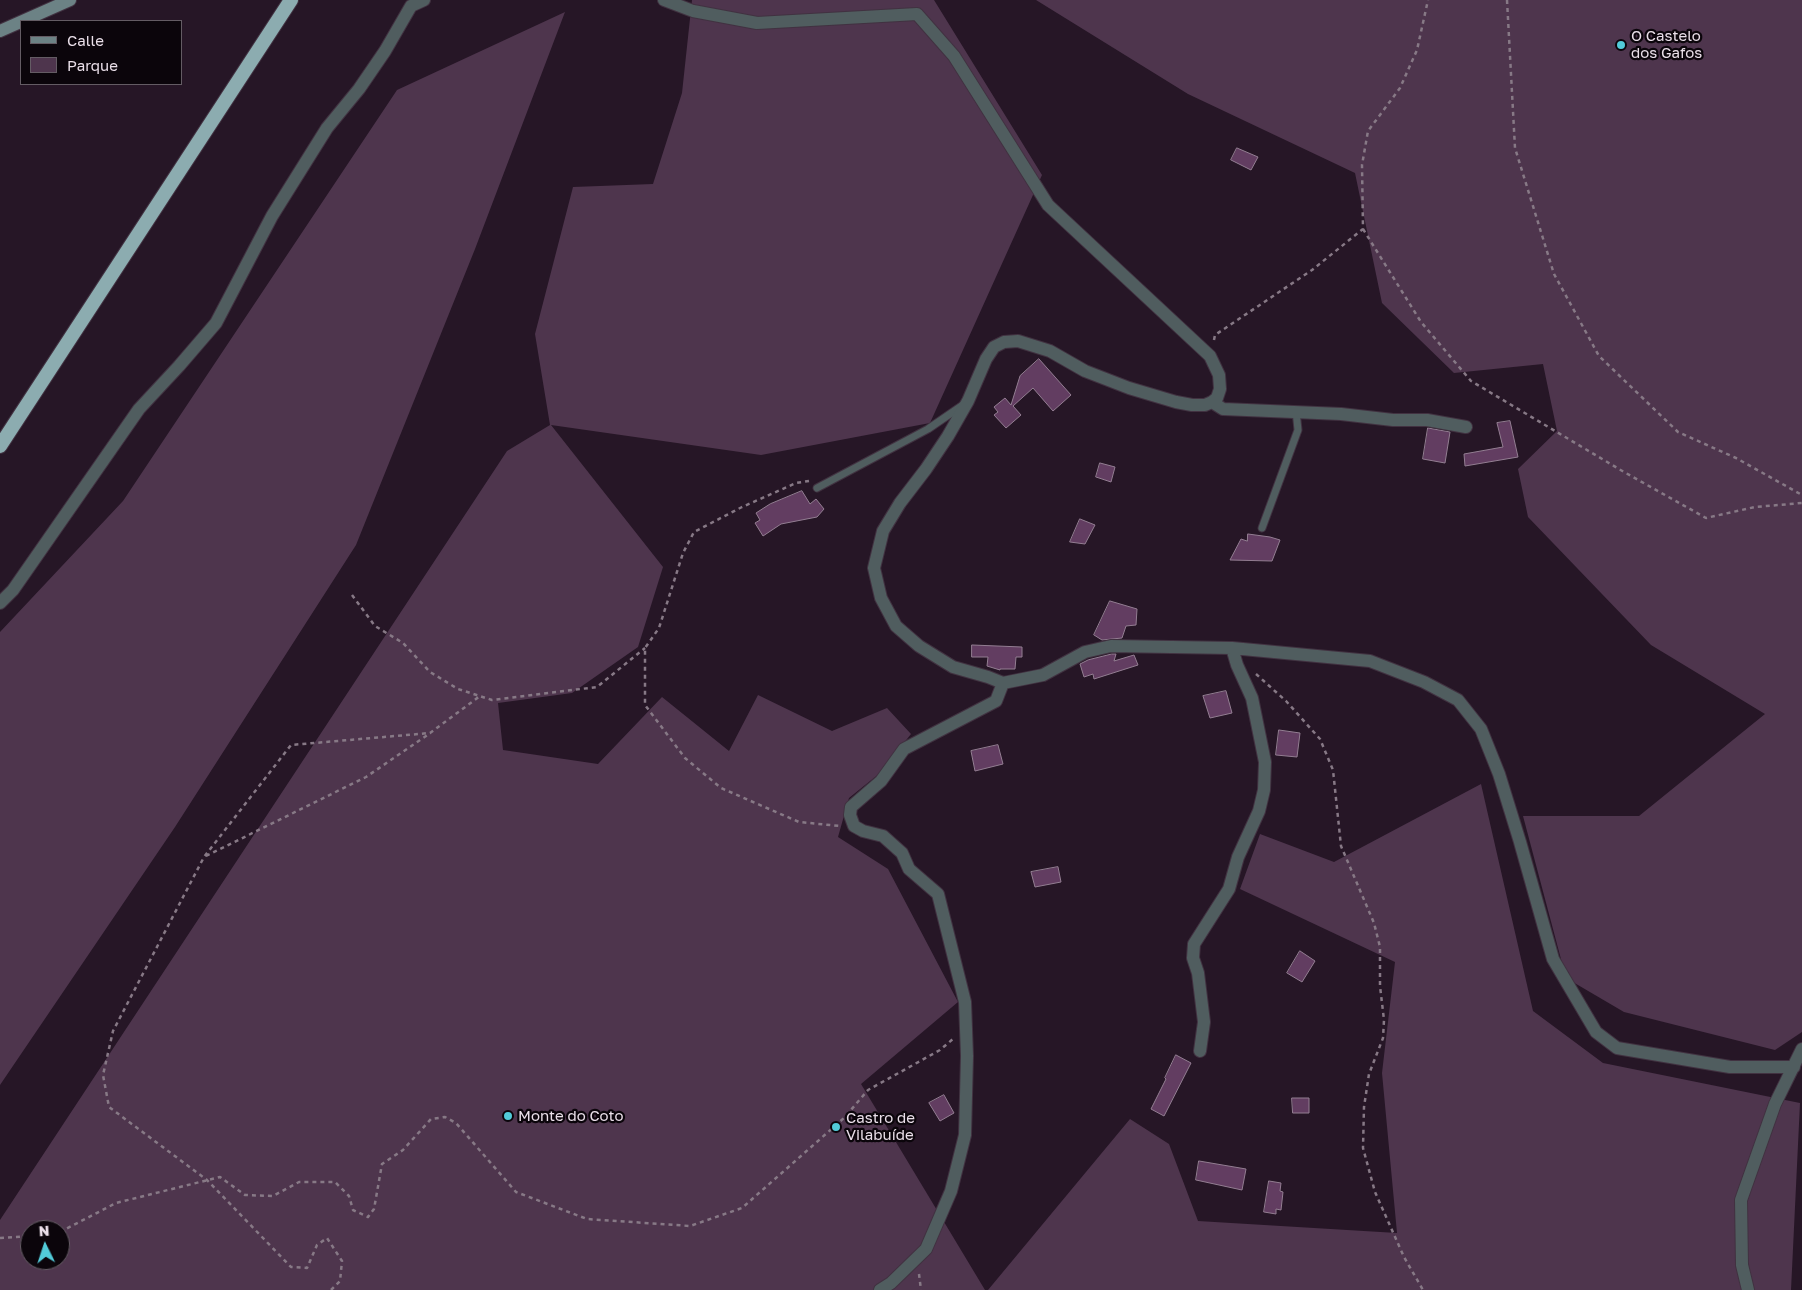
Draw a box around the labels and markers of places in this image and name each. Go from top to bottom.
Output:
place label: O Castelo dos Gafos [1631,27,1702,62]
marker: O Castelo dos Gafos [1615,39,1627,51]
place label: Monte do Coto [518,1107,624,1125]
place label: Castro de Vilabuíde [846,1109,915,1144]
marker: Monte do Coto [502,1110,514,1122]
marker: Castro de Vilabuíde [830,1121,842,1133]

